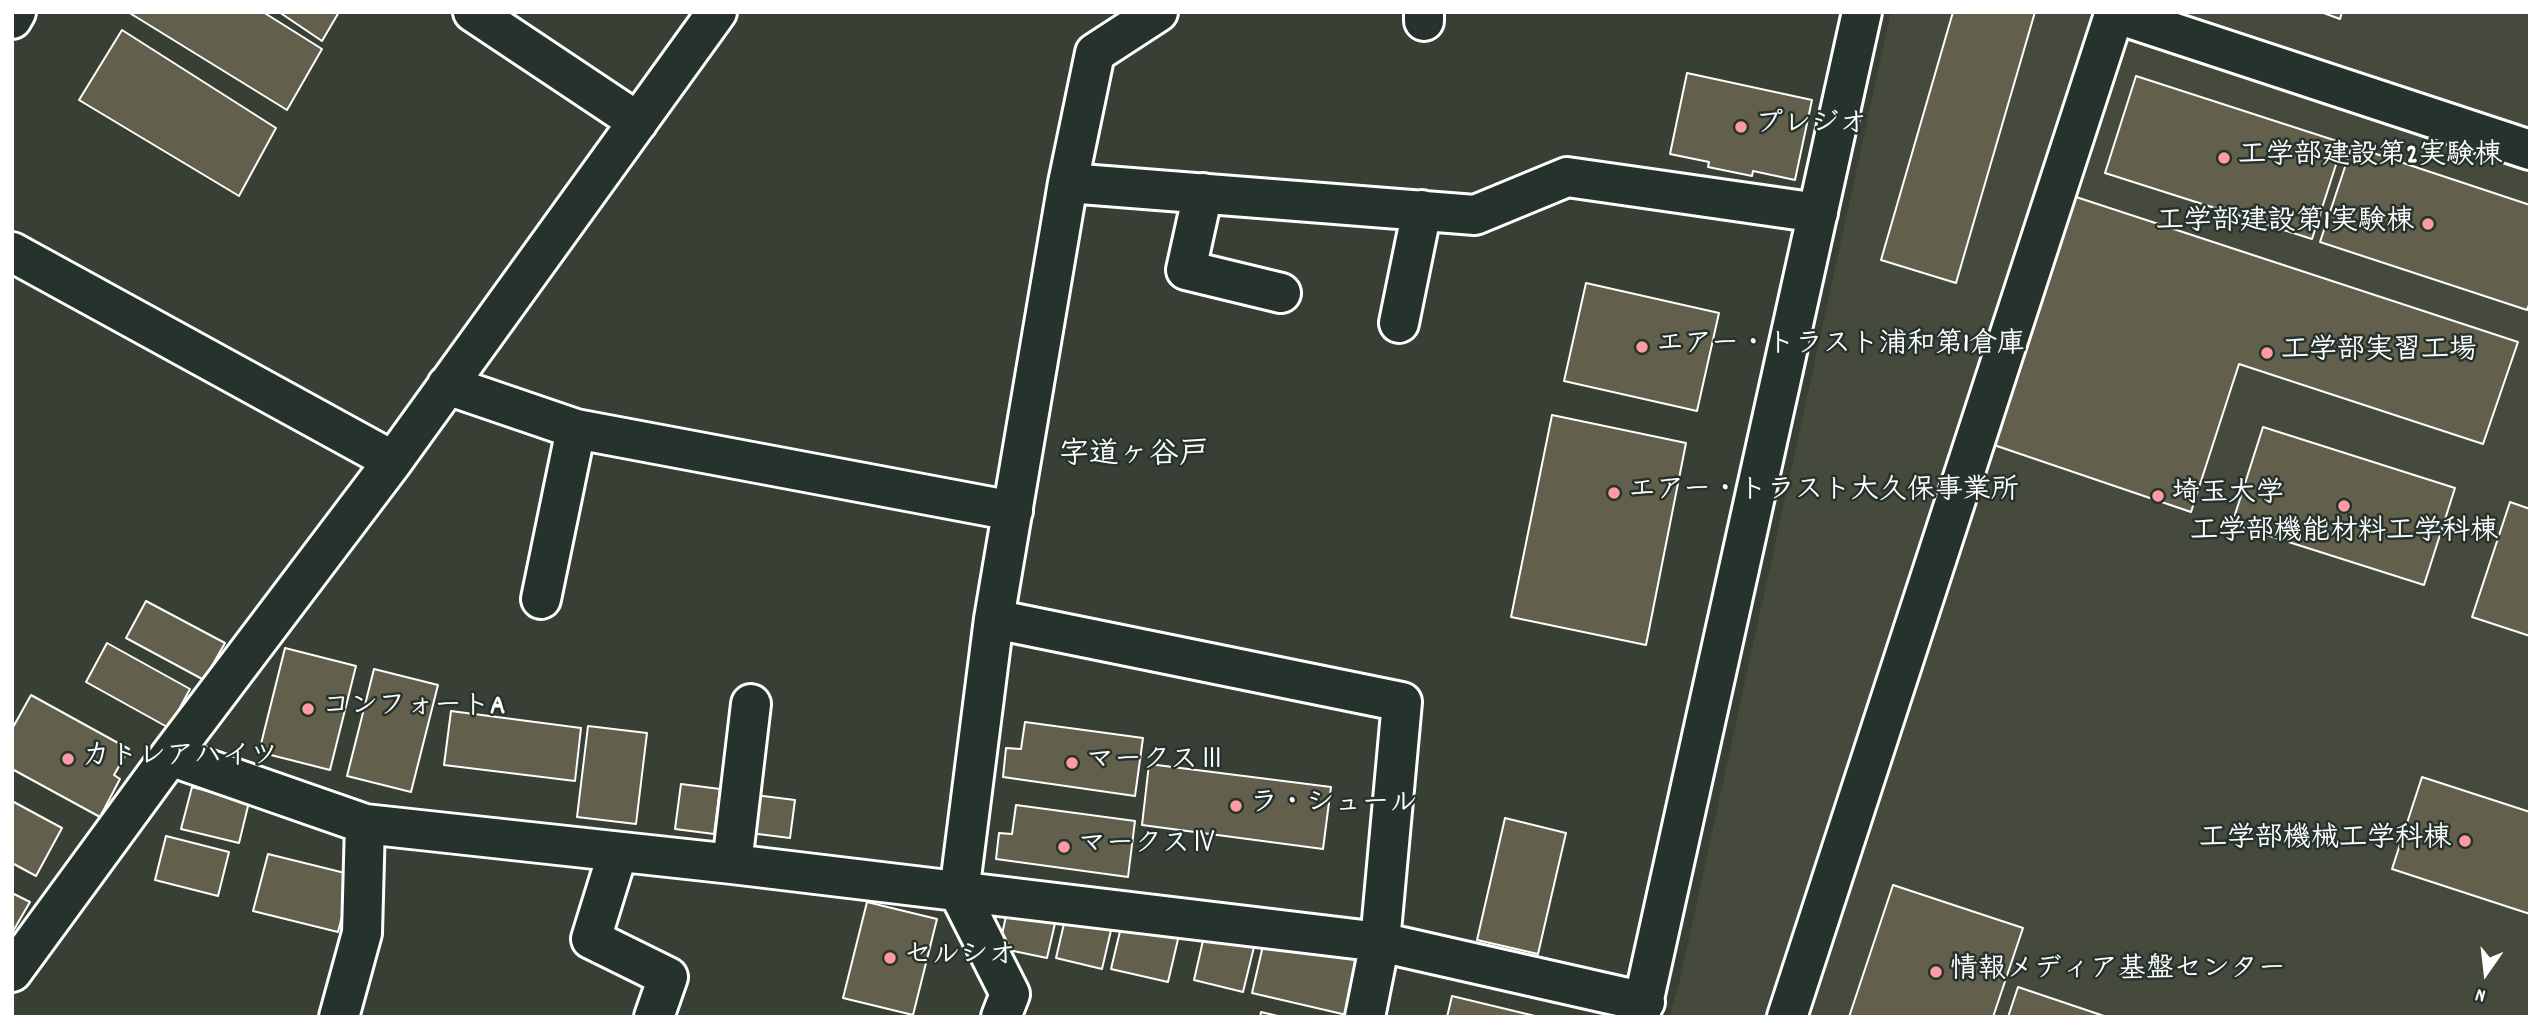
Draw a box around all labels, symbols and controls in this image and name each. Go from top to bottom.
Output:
place label: プレジオ [1755,110,1867,144]
marker: プレジオ [1733,119,1749,135]
place label: 工学部建設第2実験棟 [2238,141,2502,175]
marker: 工学部建設第2実験棟 [2216,150,2232,166]
place label: 工学部建設第1実験棟 [2156,207,2414,241]
marker: 工学部建設第1実験棟 [2420,216,2436,232]
place label: エアー・トラスト浦和第1倉庫 [1656,330,2025,364]
place label: 工学部実習工場 [2281,336,2477,370]
marker: エアー・トラスト浦和第1倉庫 [1634,339,1650,355]
marker: 工学部実習工場 [2259,345,2275,361]
district label: 字道ヶ谷戸 [1059,440,1209,476]
place label: エアー・トラスト大久保事業所 [1628,476,2019,510]
place label: 埼玉大学 [2172,479,2284,513]
marker: エアー・トラスト大久保事業所 [1606,485,1622,501]
marker: 埼玉大学 [2150,488,2166,504]
marker: 工学部機能材料工学科棟 [2336,498,2352,514]
place label: 工学部機能材料工学科棟 [2190,517,2498,551]
place label: コンフォートA [322,692,505,726]
marker: コンフォートA [300,701,316,717]
place label: カトレアハイツ [82,742,278,776]
place label: マークスⅢ [1086,746,1226,780]
marker: カトレアハイツ [60,751,76,767]
marker: マークスⅢ [1064,755,1080,771]
place label: ラ・シュール [1250,789,1417,823]
marker: ラ・シュール [1228,798,1244,814]
place label: 工学部機械工学科棟 [2199,824,2451,858]
place label: マークスⅣ [1078,830,1218,864]
marker: 工学部機械工学科棟 [2457,833,2473,849]
marker: マークスⅣ [1056,839,1072,855]
north arrow [2451,938,2521,1008]
place label: セルシオ [904,941,1016,975]
marker: セルシオ [882,950,898,966]
place label: 情報メディア基盤センター [1950,955,2286,989]
marker: 情報メディア基盤センター [1928,964,1944,980]
text: N [2473,980,2489,1008]

